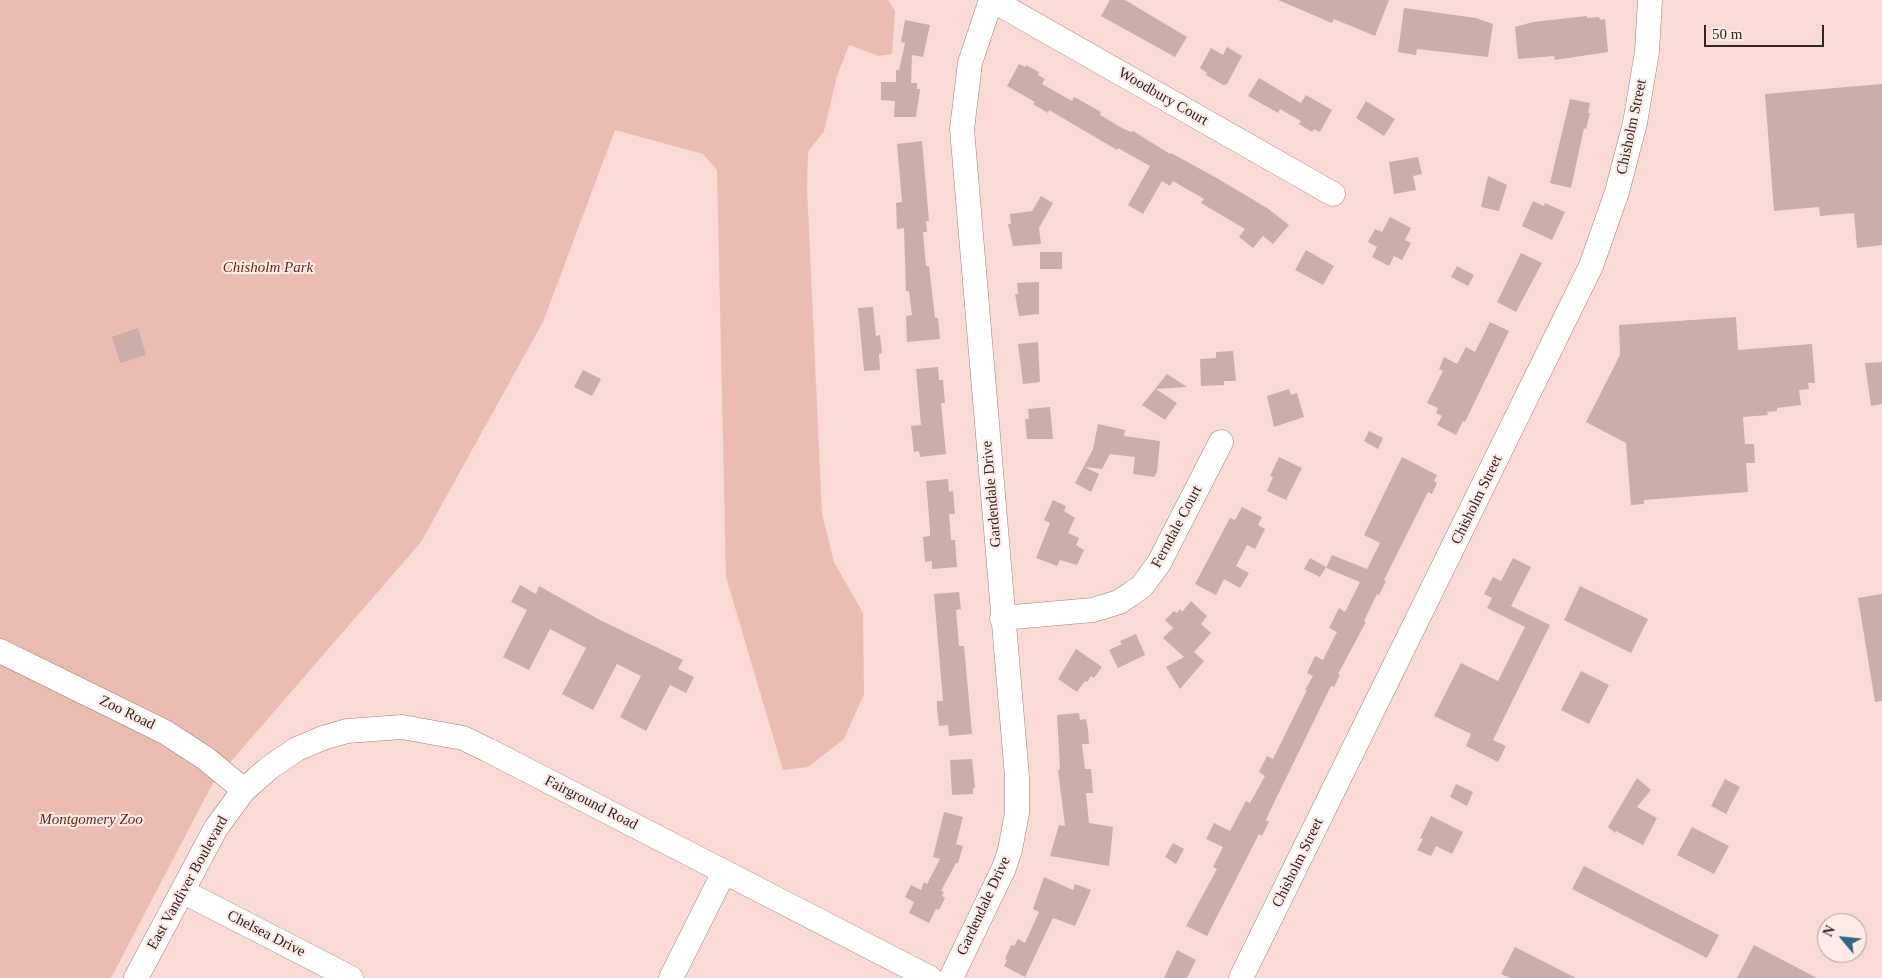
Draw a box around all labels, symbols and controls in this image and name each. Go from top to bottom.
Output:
scale bar [1707,15,1827,47]
text: 50 m [1712,26,1742,42]
street label: Woodbury Court [1115,64,1211,130]
street label: Chisholm Street [1613,78,1651,176]
park label: Chisholm Park [223,259,313,277]
street label: Gardendale Drive [978,440,1006,548]
street label: Chisholm Street [1448,452,1506,548]
street label: Ferndale Court [1148,483,1206,571]
street label: Zoo Road [96,692,158,734]
street label: Fairground Road [542,772,640,834]
park label: Montgomery Zoo [39,811,143,829]
street label: East Vandiver Boulevard [144,813,232,953]
street label: Chisholm Street [1269,815,1327,911]
street label: Gardendale Drive [953,854,1015,958]
street label: Chelsea Drive [224,907,308,961]
north arrow [1817,913,1867,963]
text: N [1820,923,1838,939]

